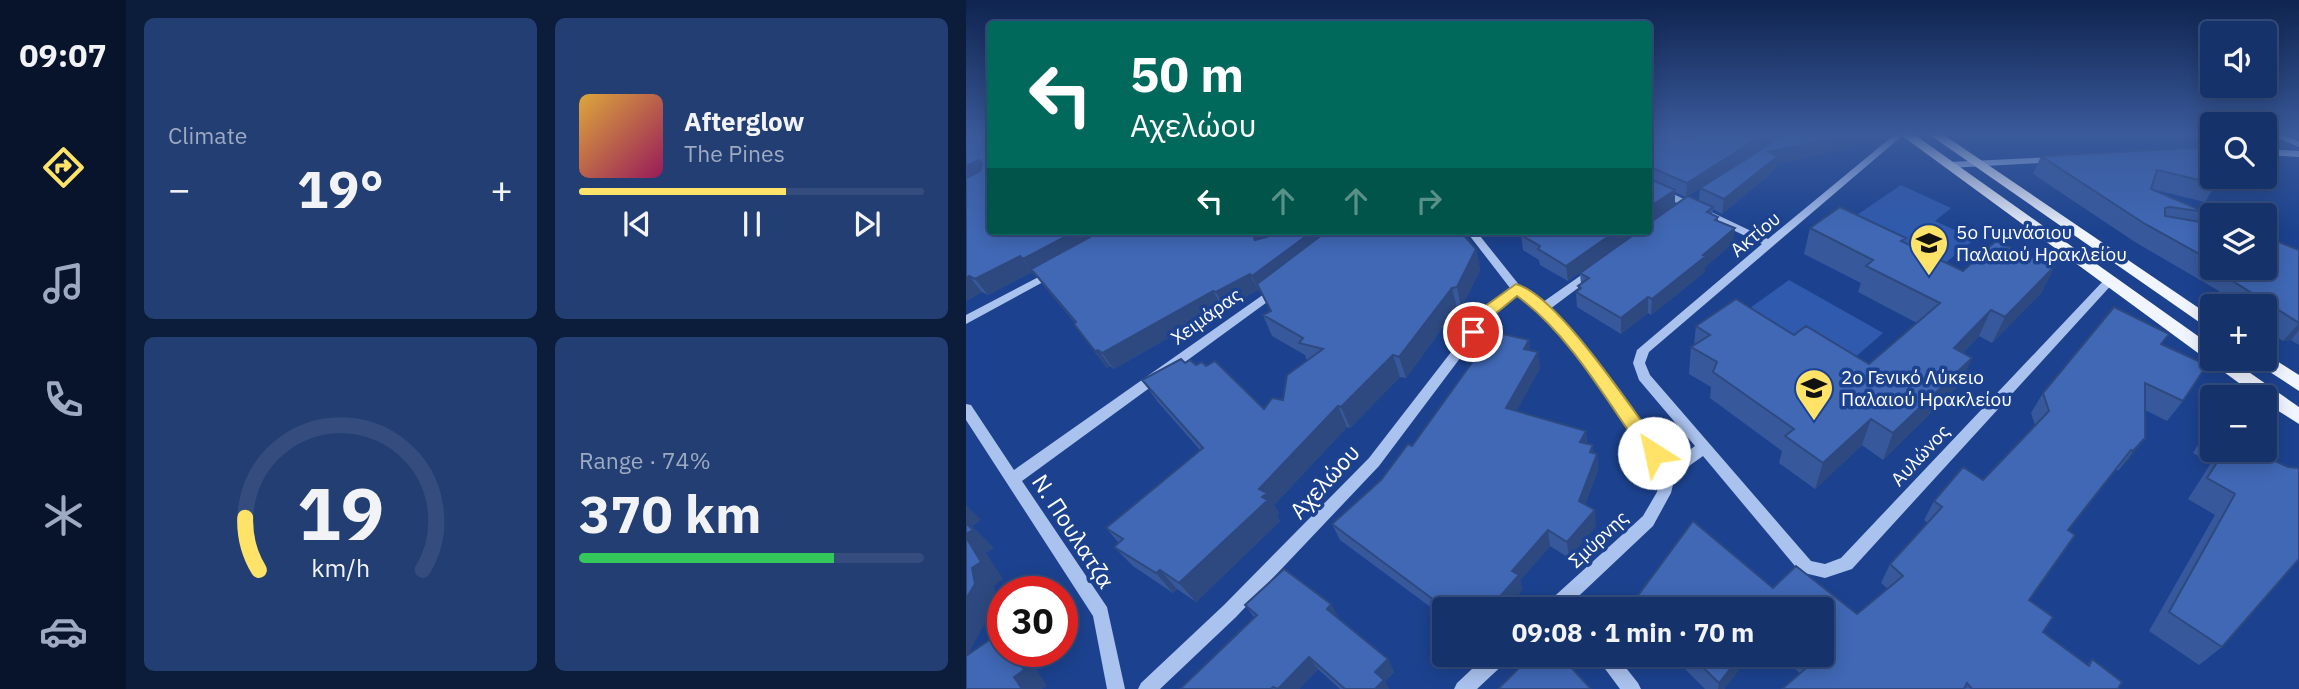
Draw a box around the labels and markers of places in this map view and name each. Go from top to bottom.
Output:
place label: 5ο Γυμνάσιου Παλαιού Ηρακλείου [1956,220,2127,266]
school or university icon: 5ο Γυμνάσιου Παλαιού Ηρακλείου [1908,222,1950,277]
pin [1443,302,1503,362]
place label: 2ο Γενικό Λύκειο Παλαιού Ηρακλείου [1841,365,2012,411]
school or university icon: 2ο Γενικό Λύκειο Παλαιού Ηρακλείου [1793,367,1835,422]

